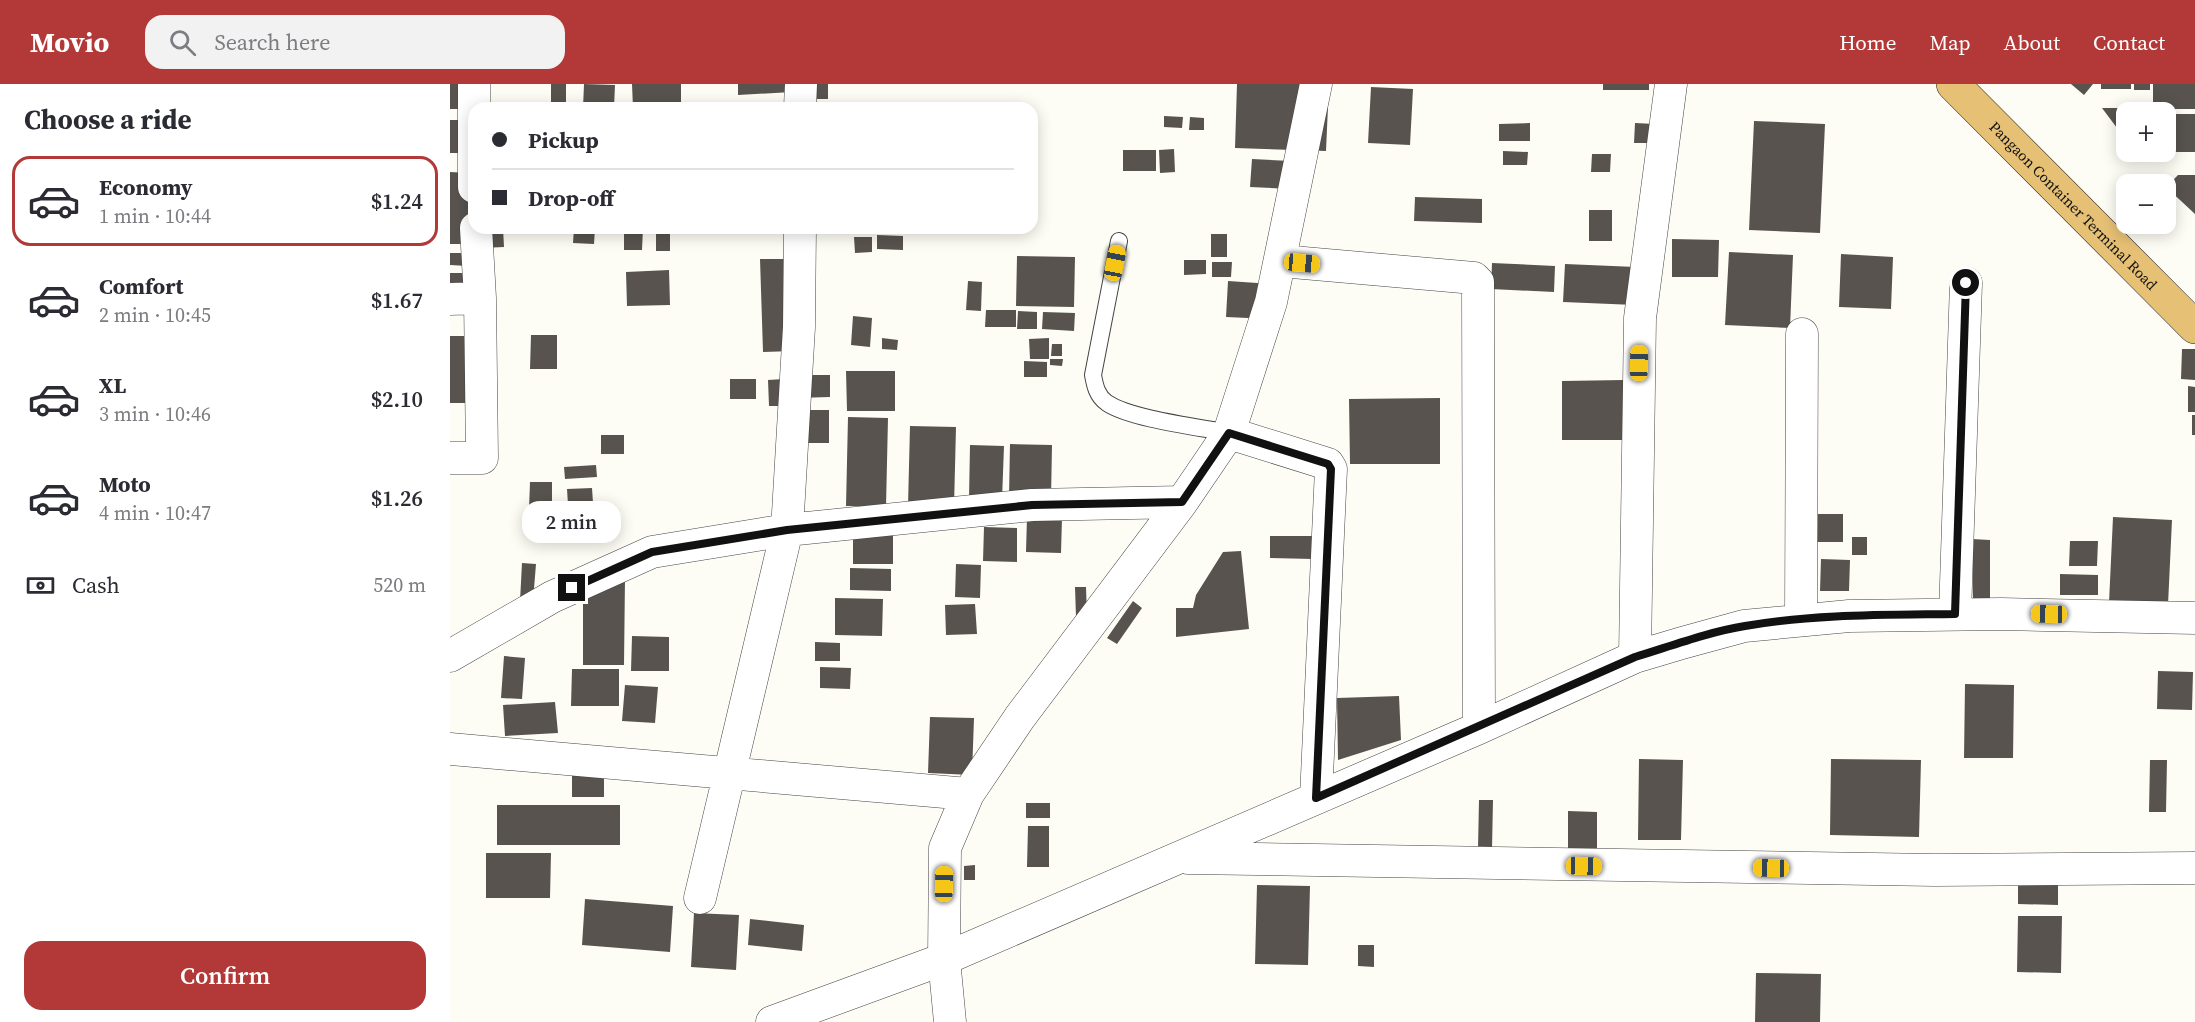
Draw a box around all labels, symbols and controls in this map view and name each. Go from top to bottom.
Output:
search box [145,15,565,69]
text: Movio [30,23,109,61]
icon: search [166,26,199,59]
text: Search here [214,27,330,57]
text: Home [1839,28,1897,57]
text: Map [1930,28,1971,57]
text: About [2004,28,2060,57]
text: Contact [2093,28,2165,57]
text: Choose a ride [24,101,192,138]
map controls [2116,102,2176,234]
button: + [2116,102,2176,162]
street label: Pangaon Container Terminal Road [1985,116,2163,295]
text: Pickup [528,125,599,155]
text: Economy [99,172,193,202]
icon: car [27,174,81,228]
button: − [2116,174,2176,234]
text: Drop-off [528,183,614,213]
text: $1.24 [371,186,423,216]
text: 1 min · 10:44 [99,202,211,230]
car [1103,244,1127,282]
car [1283,252,1321,274]
route start [1952,269,1979,296]
text: Comfort [99,271,183,301]
icon: car [27,273,81,327]
text: $1.67 [371,285,423,315]
text: 2 min · 10:45 [99,301,211,329]
car [1630,345,1648,381]
text: XL [99,370,126,400]
icon: car [27,372,81,426]
text: $2.10 [371,384,423,414]
text: 3 min · 10:46 [99,400,211,428]
text: Moto [99,469,151,499]
icon: car [27,471,81,525]
text: $1.26 [371,483,423,513]
text: 4 min · 10:47 [99,499,211,527]
callout: 2 min [522,501,622,543]
text: 2 min [546,508,597,536]
icon: cash [24,569,57,602]
text: Cash [72,570,120,600]
text: 520 m [373,571,426,599]
route end [558,574,585,601]
car [2031,605,2067,623]
car [1566,857,1602,875]
car [1753,859,1789,877]
car [935,866,953,902]
button: Confirm [24,941,426,1010]

